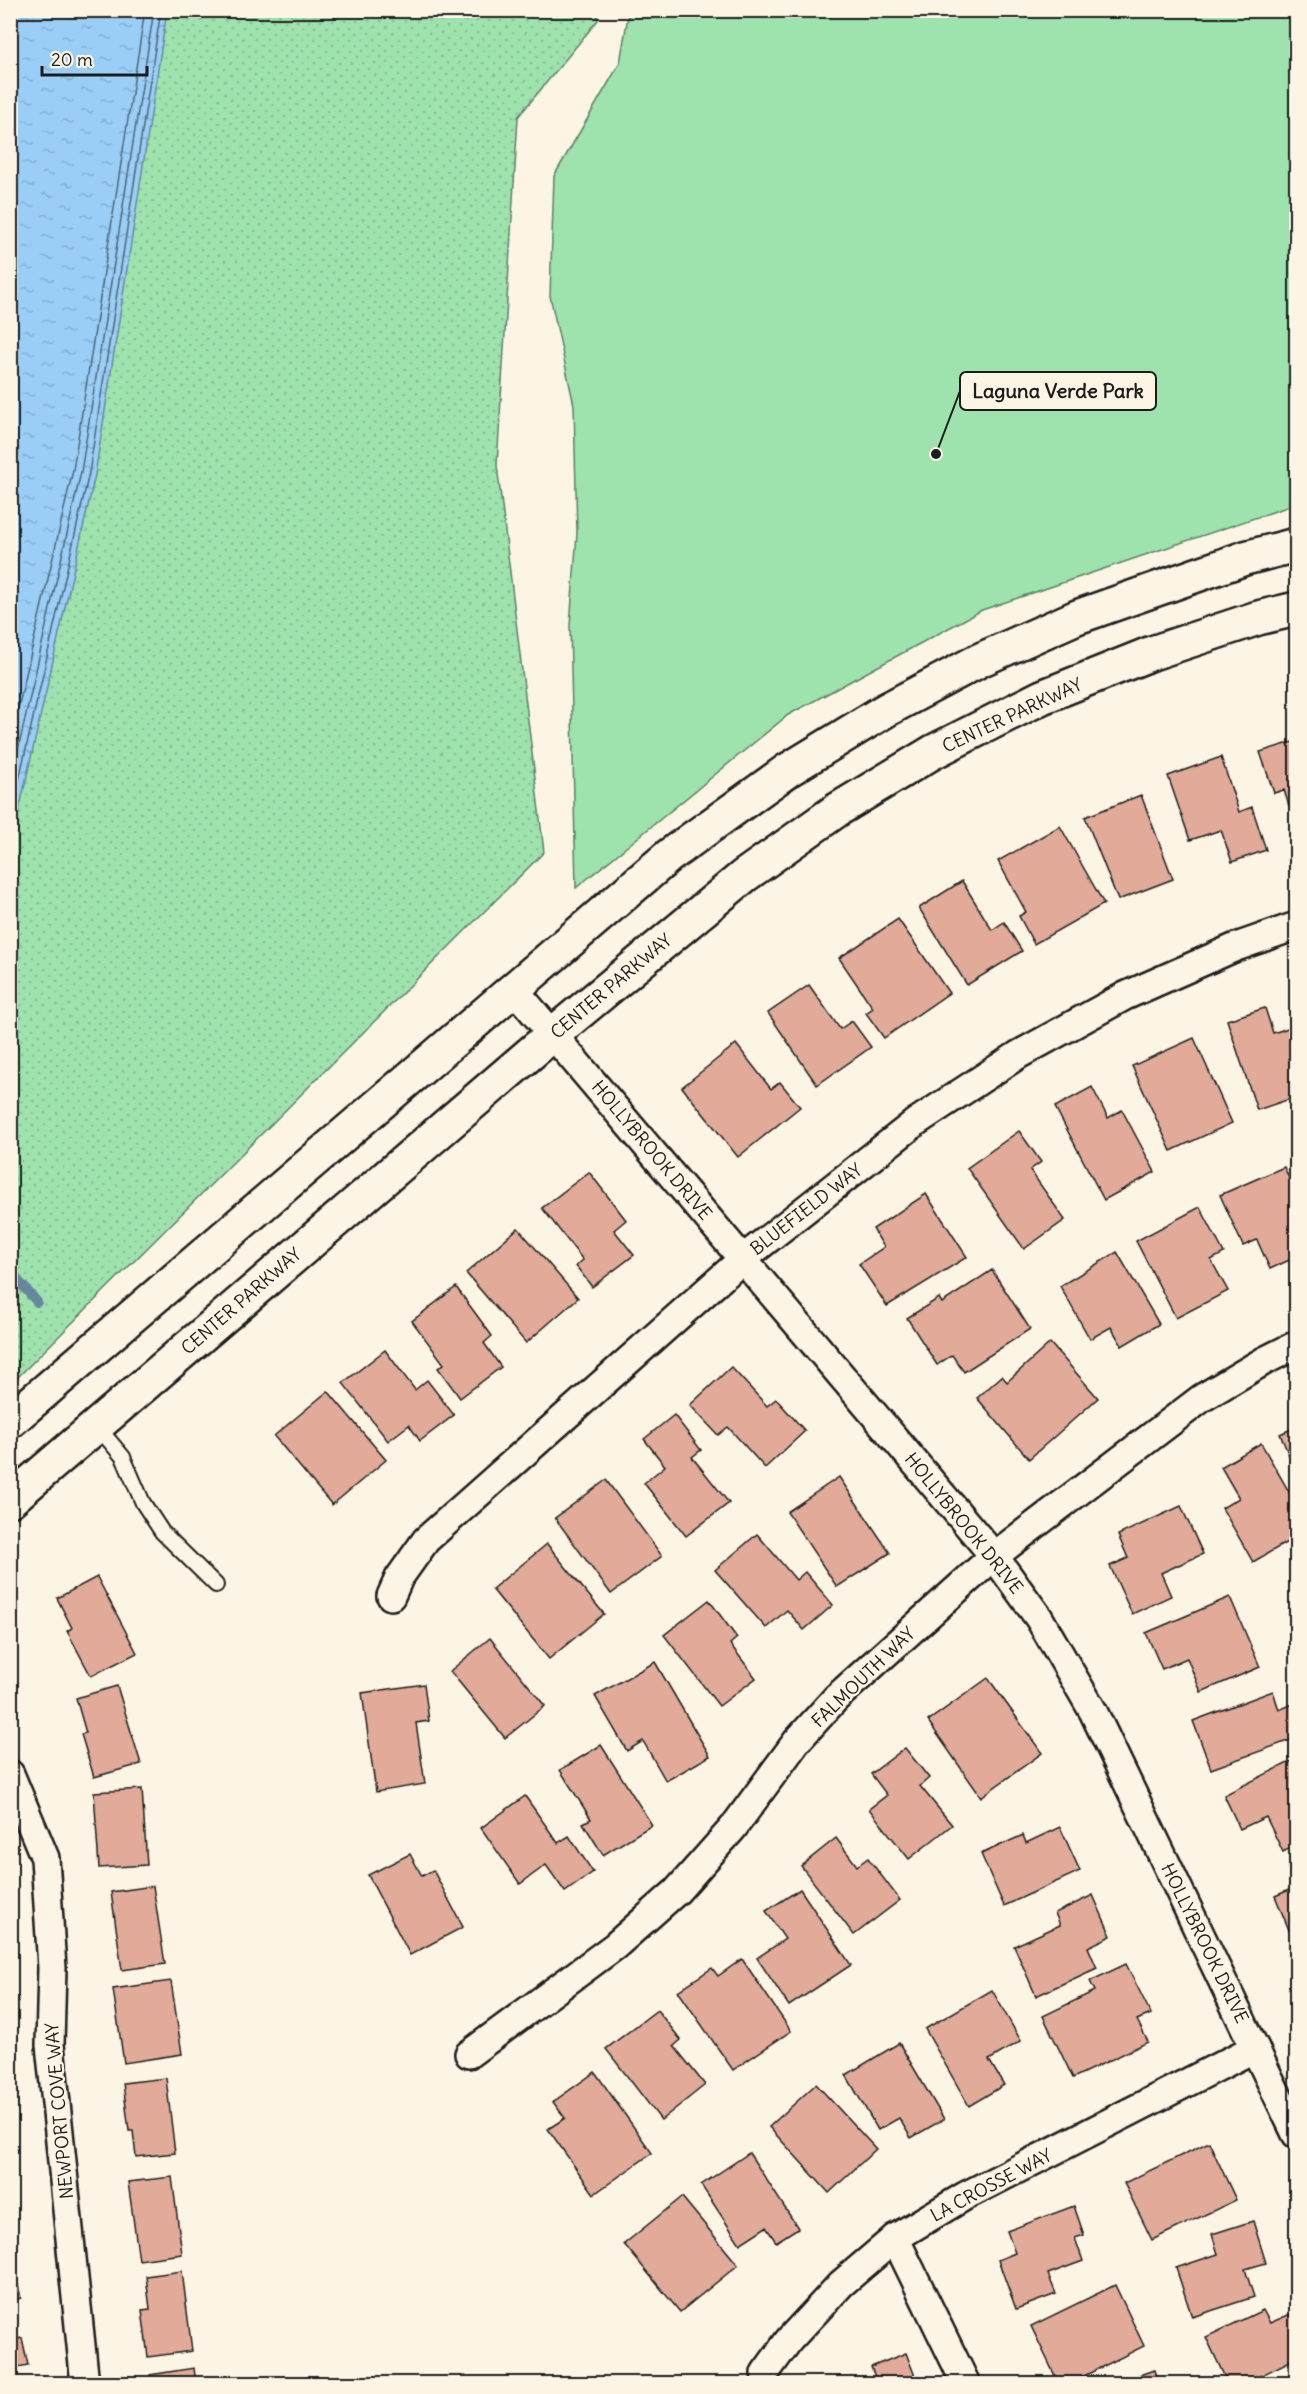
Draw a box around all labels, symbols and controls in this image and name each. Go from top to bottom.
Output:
scale bar [42,39,147,77]
text: 20 m [51,48,93,71]
callout: Laguna Verde Park [960,372,1156,410]
text: Laguna Verde Park [972,378,1144,403]
street label: CENTER PARKWAY [938,673,1086,757]
street label: CENTER PARKWAY [546,928,676,1044]
street label: HOLLYBROOK DRIVE [587,1076,717,1224]
street label: BLUEFIELD WAY [745,1158,867,1260]
street label: CENTER PARKWAY [176,1243,306,1359]
street label: HOLLYBROOK DRIVE [900,1448,1028,1598]
street label: FALMOUTH WAY [806,1622,920,1732]
street label: HOLLYBROOK DRIVE [1156,1859,1254,2027]
street label: NEWPORT COVE WAY [40,2022,78,2200]
street label: LA CROSSE WAY [926,2143,1056,2227]

